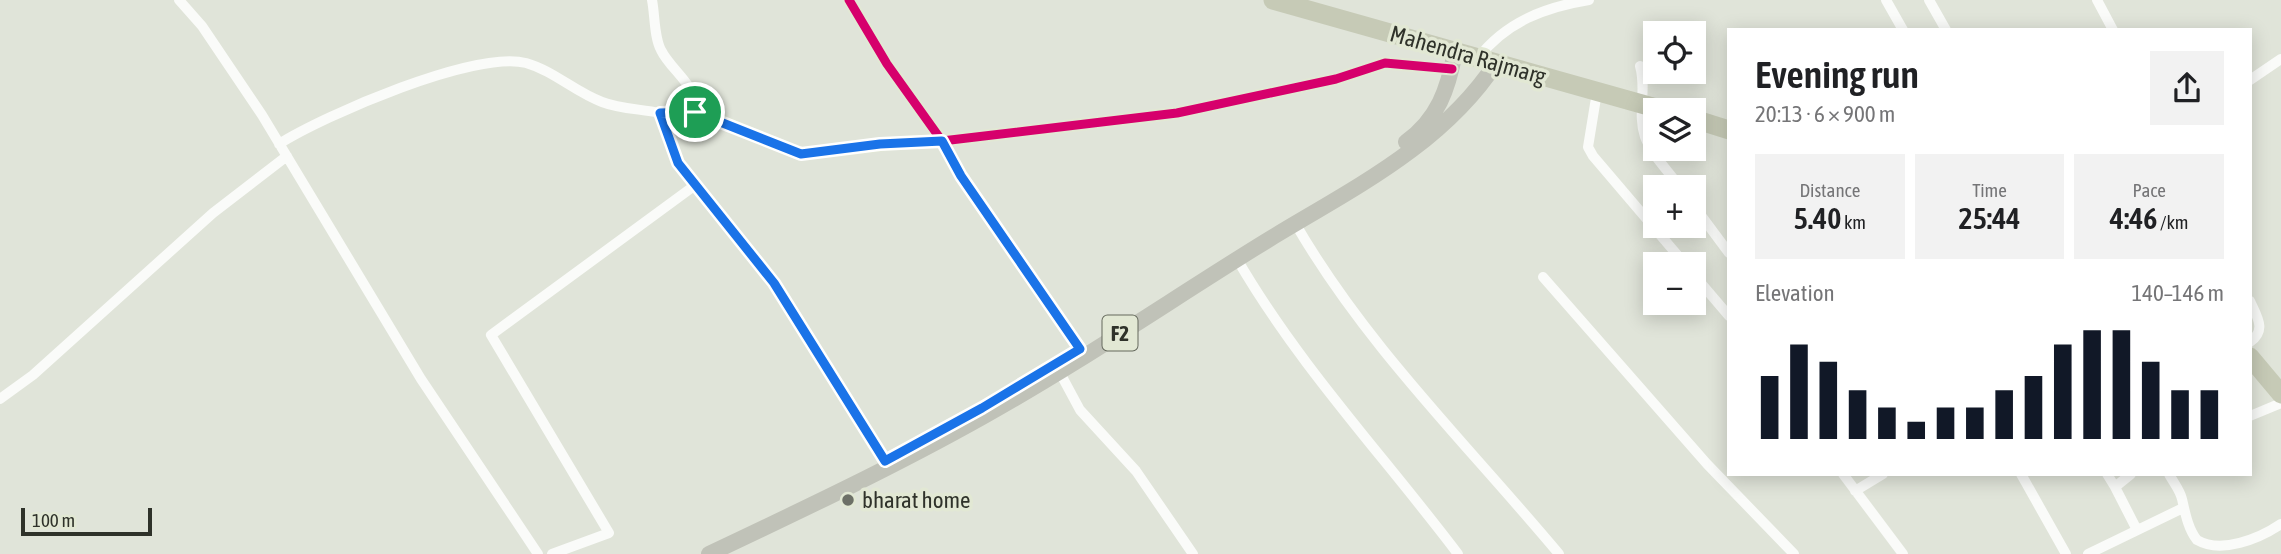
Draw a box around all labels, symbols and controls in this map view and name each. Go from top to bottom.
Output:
street label: Mahendra Rajmarg [1387,20,1549,90]
map controls [1643,21,1706,315]
button: locate [1643,21,1706,84]
button: share [2150,51,2224,125]
text: Evening run [1755,53,1919,96]
pin [665,82,725,142]
icon: arrive [676,93,714,131]
button: layers [1643,98,1706,161]
text: 20:13 · 6 × 900 m [1755,101,1895,127]
button: + [1643,175,1706,238]
text: Distance [1799,179,1860,201]
text: Time [1972,179,2007,201]
text: Pace [2132,179,2166,201]
text: 5.40 [1794,201,1841,235]
text: 25:44 [1959,201,2020,235]
text: 4:46 [2110,201,2157,235]
text: km [1841,211,1866,233]
text: /km [2157,211,2189,233]
button: − [1643,252,1706,315]
text: Elevation [1755,280,1835,306]
text: 140–146 m [2131,280,2224,306]
road number: F2 [1102,316,1138,350]
place label: bharat home [862,487,971,513]
marker: bharat home [840,492,856,508]
scale bar [21,505,152,537]
text: 100 m [32,509,75,531]

